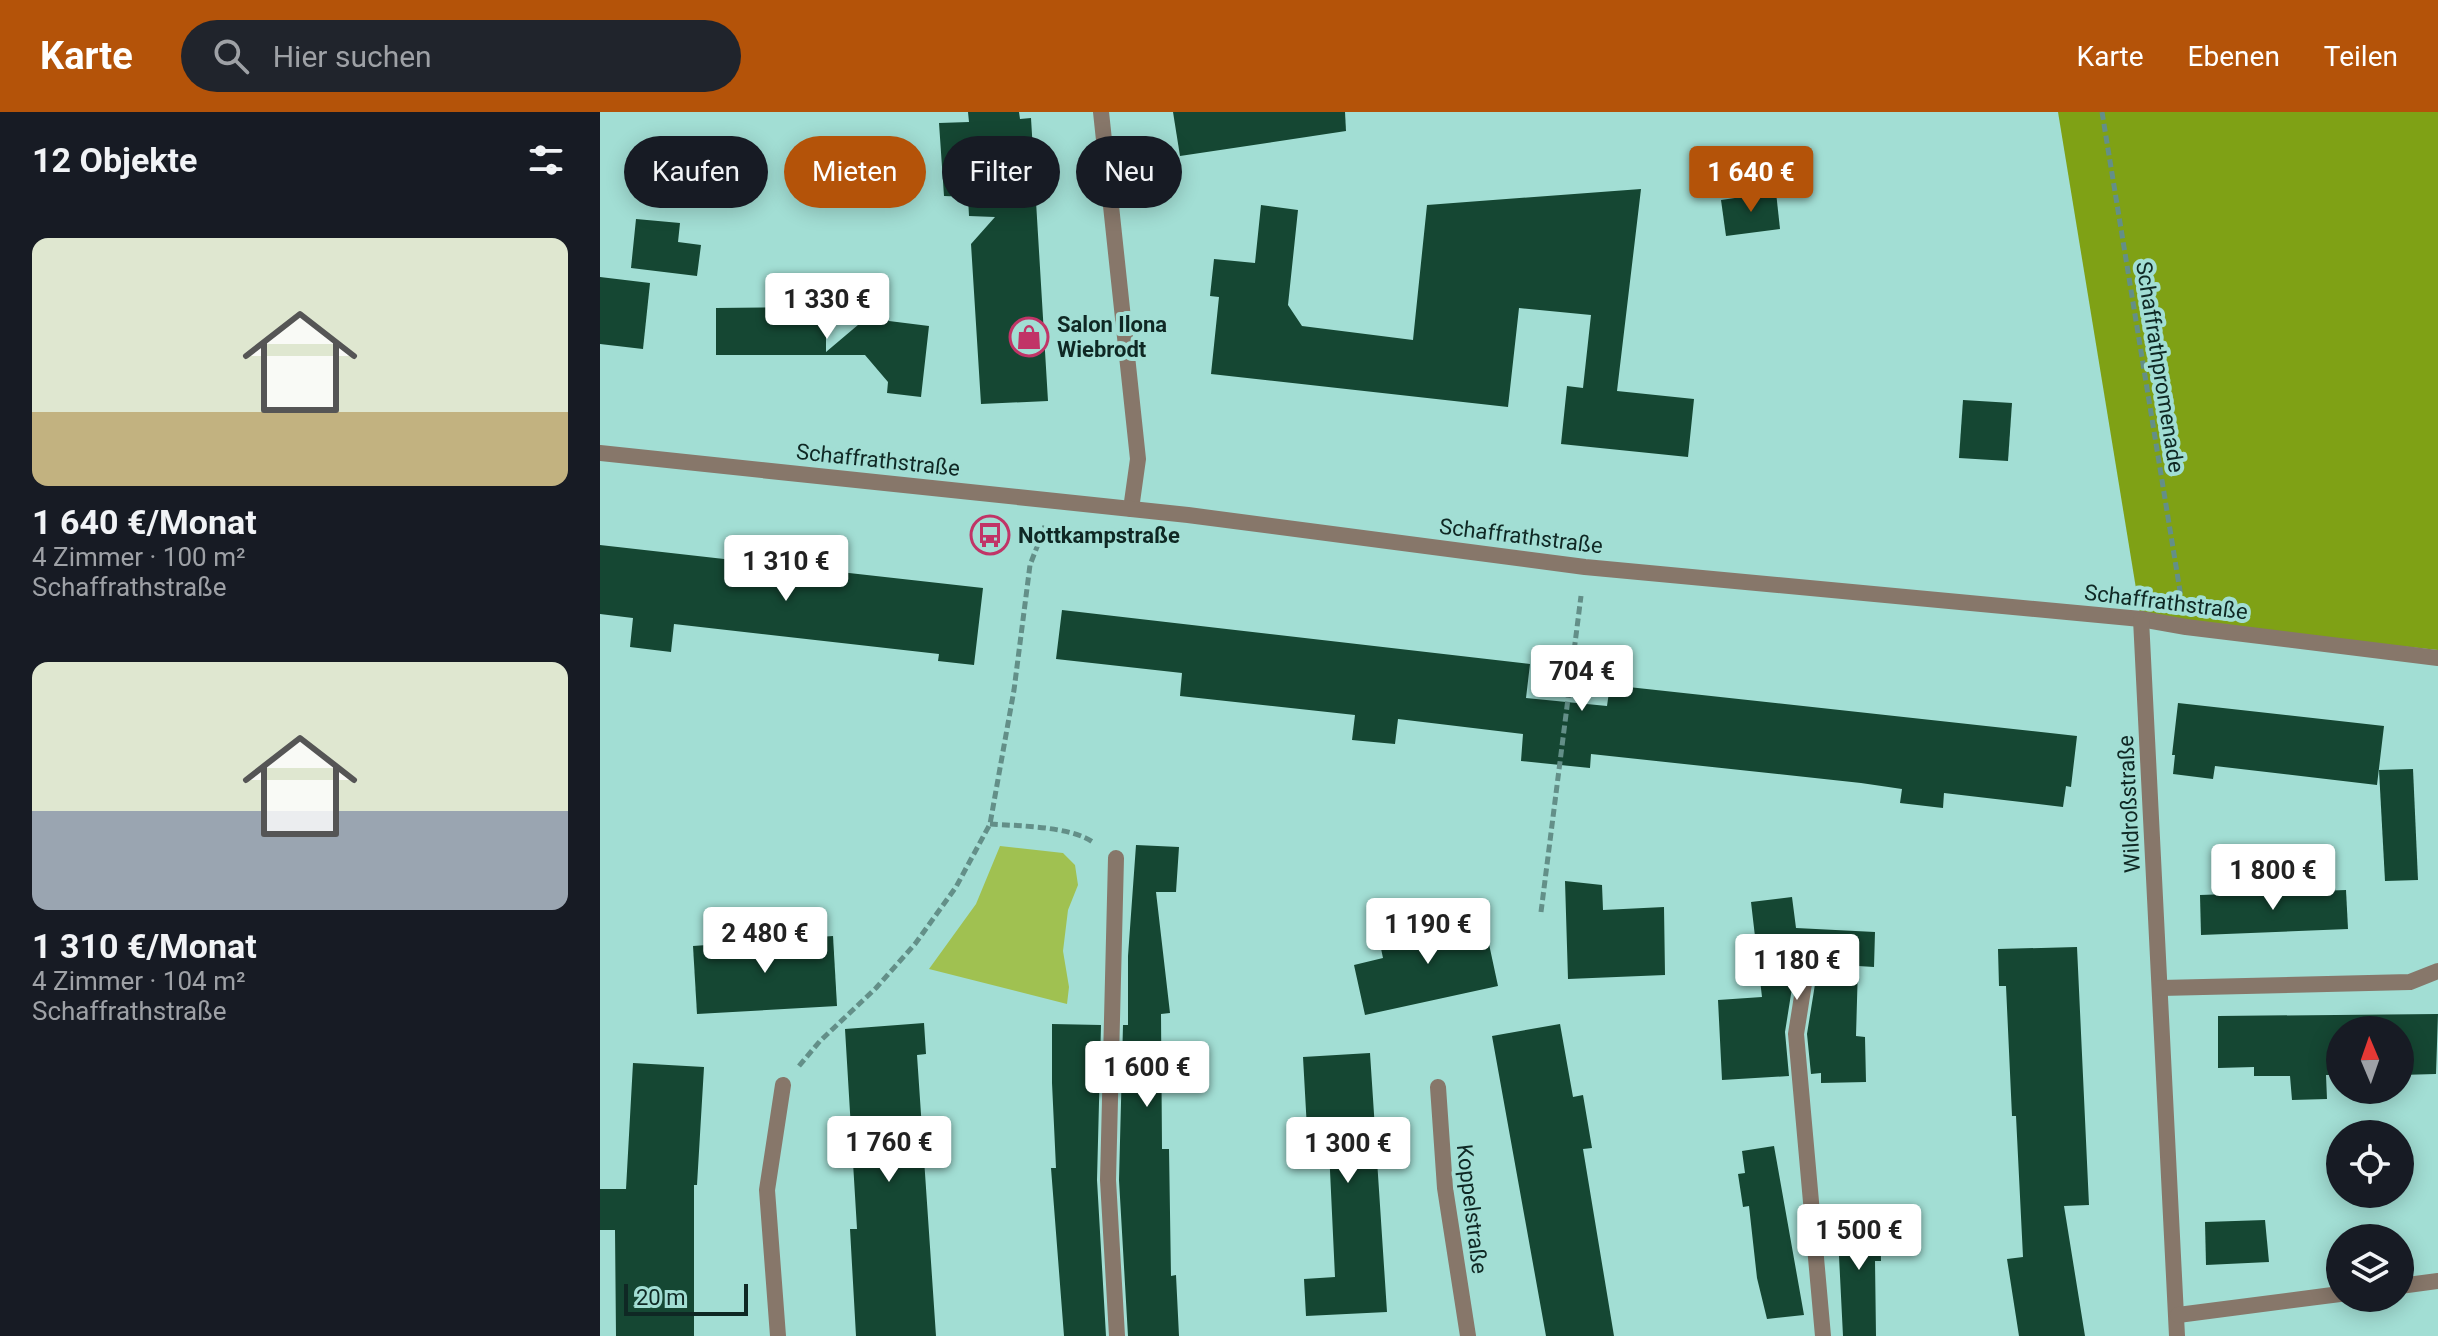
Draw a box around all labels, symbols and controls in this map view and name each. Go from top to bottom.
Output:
search box [181,20,741,92]
text: Karte [40,34,133,78]
icon: search [209,34,253,78]
text: Hier suchen [273,39,432,74]
text: Karte [2077,40,2144,73]
text: Ebenen [2188,40,2280,73]
text: Teilen [2324,40,2398,73]
chip: Kaufen [624,136,768,208]
chip: Mieten [784,136,926,208]
chip: Filter [942,136,1060,208]
chip: Neu [1076,136,1182,208]
icon: filters [524,138,568,182]
text: 12 Objekte [32,140,197,180]
pin: 1 640 € [1677,146,1825,214]
text: 1 640 € [1707,157,1795,187]
street label: Schaffrathpromenade [2131,260,2189,474]
pin: 1 330 € [753,273,901,341]
text: 1 330 € [783,284,871,314]
icon: home [228,290,372,434]
place label: Salon Ilona Wiebrodt [1057,312,1167,362]
shop icon: Salon Ilona Wiebrodt [1008,316,1050,358]
street label: Schaffrathstraße [795,439,961,481]
text: 1 640 €/Monat [32,502,257,542]
bus stop icon: Nottkampstraße [969,514,1011,556]
street label: Schaffrathstraße [1438,514,1604,558]
place label: Nottkampstraße [1018,523,1180,548]
pin: 1 310 € [712,535,860,603]
text: 4 Zimmer · 100 m² [32,542,245,572]
text: 1 310 € [742,546,830,576]
text: Schaffrathstraße [32,572,226,602]
street label: Schaffrathstraße [2083,580,2249,624]
pin: 704 € [1526,645,1638,713]
text: 704 € [1549,656,1615,686]
icon: home [228,714,372,858]
street label: Wildroßstraße [2113,735,2145,873]
pin: 1 800 € [2199,844,2347,912]
text: 1 800 € [2229,855,2317,885]
pin: 1 190 € [1354,898,1502,966]
pin: 2 480 € [691,907,839,975]
text: 1 190 € [1384,909,1472,939]
text: 2 480 € [721,918,809,948]
text: 1 310 €/Monat [32,926,257,966]
pin: 1 180 € [1723,934,1871,1002]
text: 1 180 € [1753,945,1841,975]
text: 4 Zimmer · 104 m² [32,966,245,996]
text: Schaffrathstraße [32,996,226,1026]
north arrow [2326,1016,2414,1104]
map controls [2326,1016,2414,1312]
pin: 1 600 € [1073,1041,1221,1109]
text: 1 600 € [1103,1052,1191,1082]
pin: 1 760 € [815,1116,963,1184]
pin: 1 300 € [1274,1117,1422,1185]
button: locate [2326,1120,2414,1208]
text: 1 760 € [845,1127,933,1157]
text: 1 300 € [1304,1128,1392,1158]
street label: Koppelstraße [1452,1143,1492,1275]
pin: 1 500 € [1785,1204,1933,1272]
text: 1 500 € [1815,1215,1903,1245]
button: layers [2326,1224,2414,1312]
scale bar [624,1280,748,1316]
text: 20 m [636,1285,685,1310]

